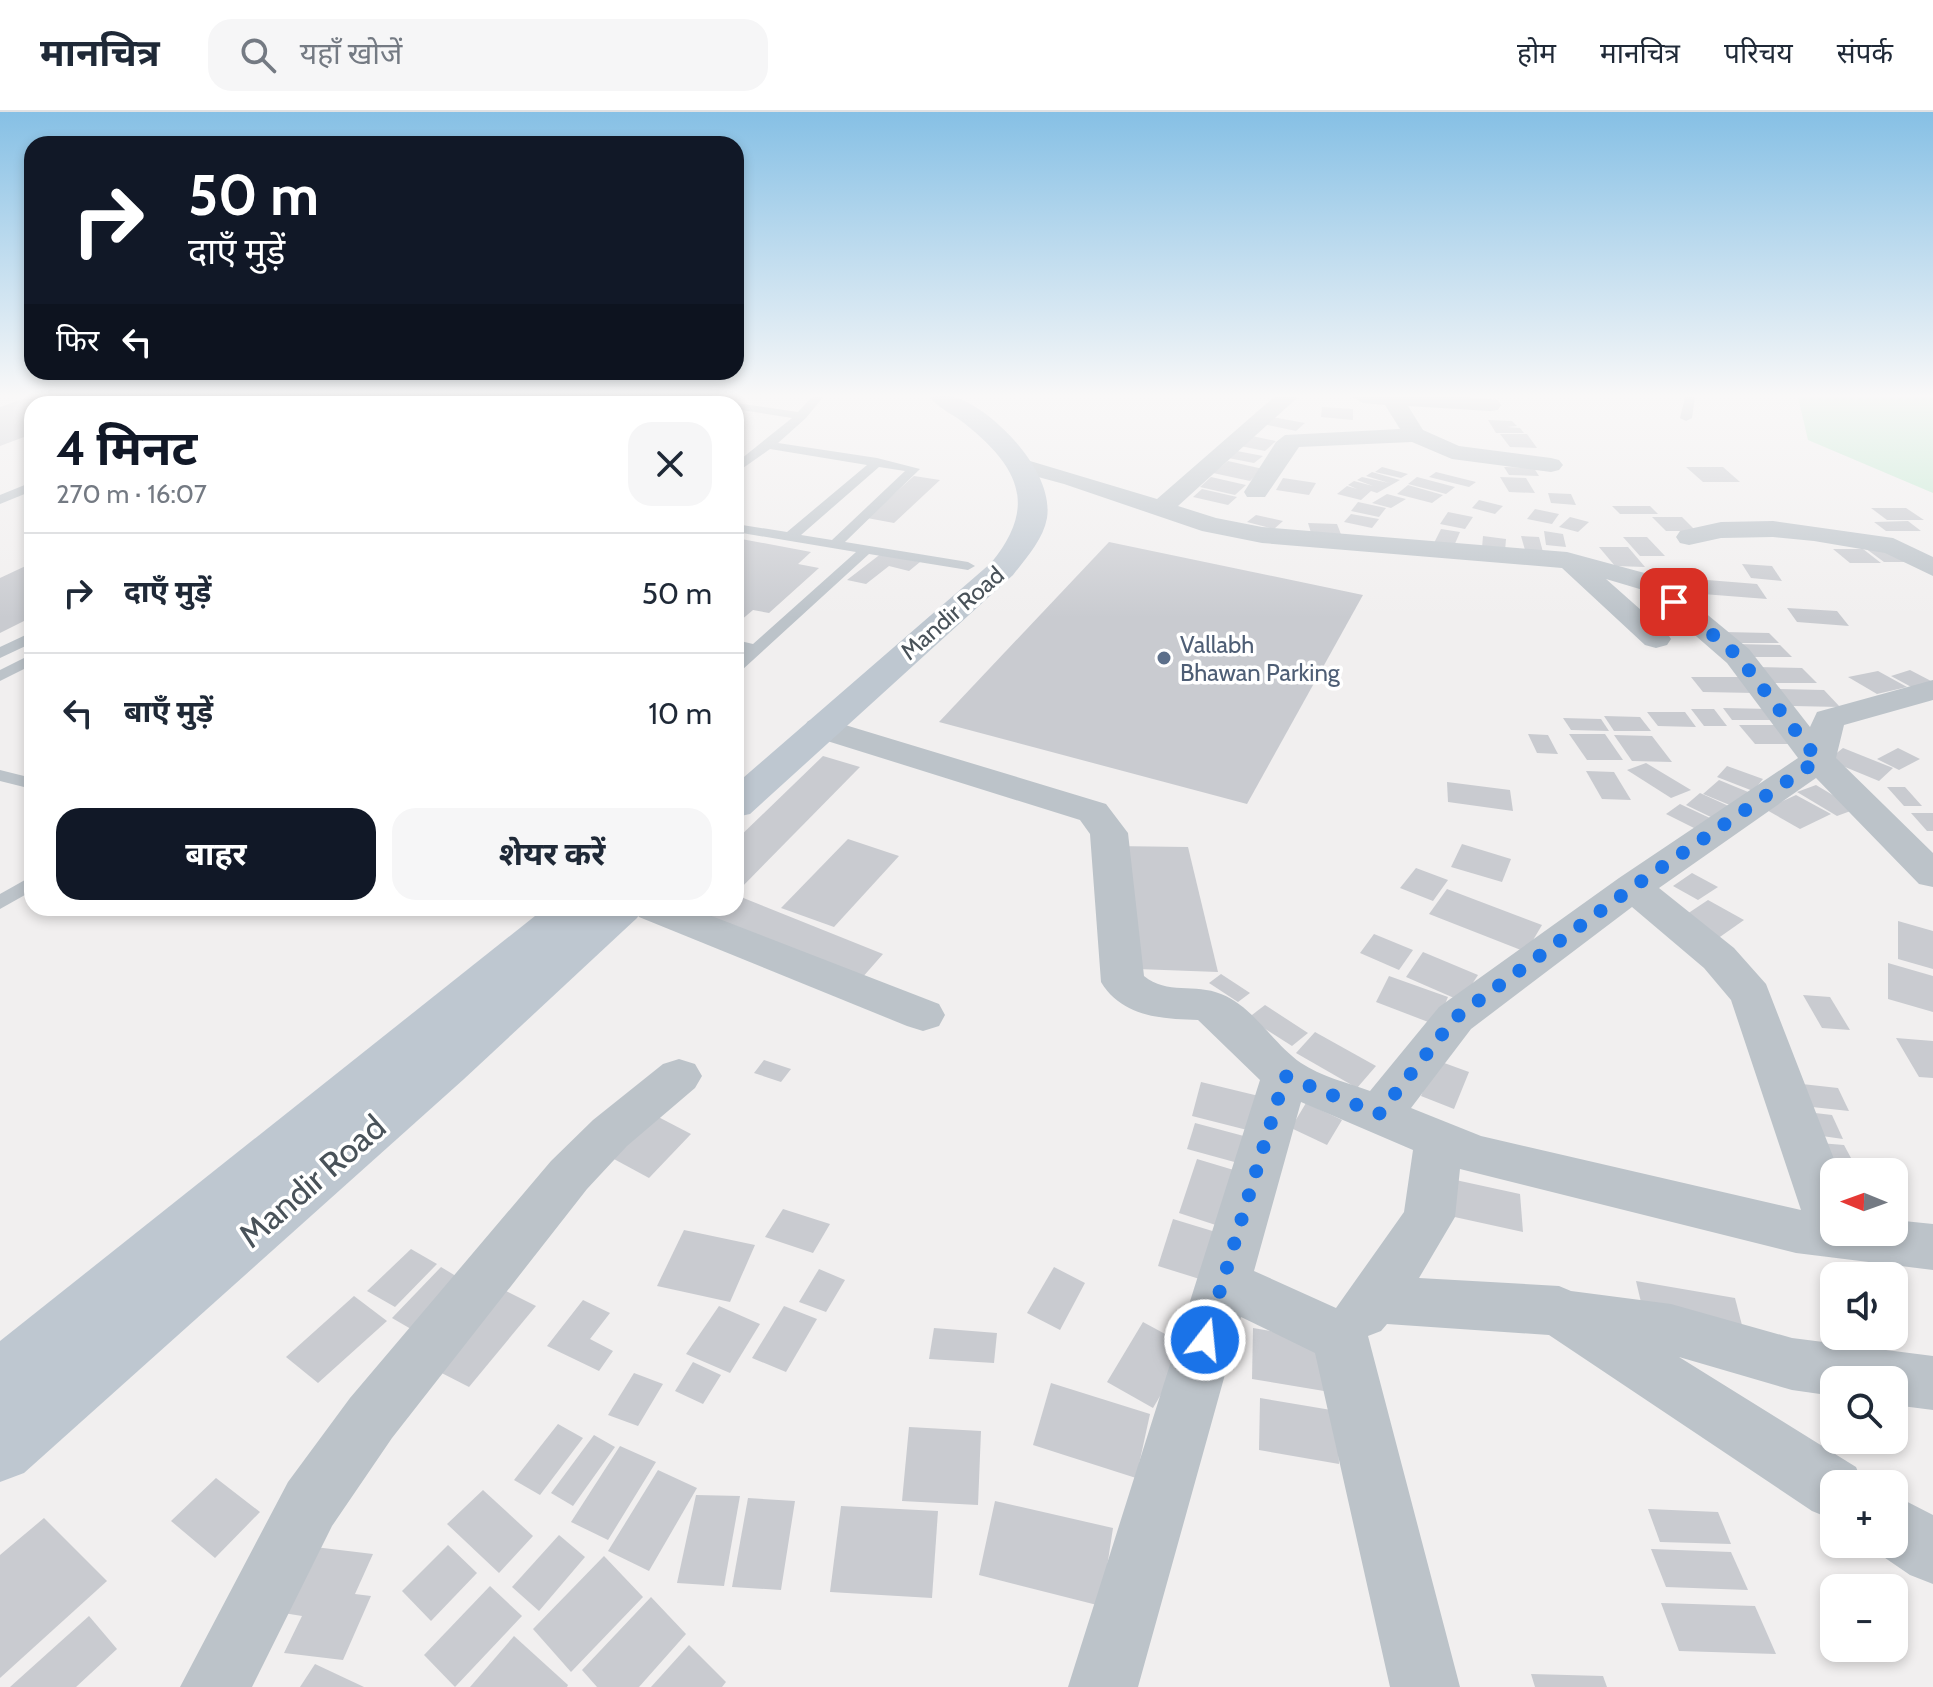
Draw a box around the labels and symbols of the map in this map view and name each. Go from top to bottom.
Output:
street label: Mandir Road [894,560,1010,666]
pin [1640,568,1708,636]
place label: Vallabh Bhawan Parking [1180,630,1341,687]
marker: Vallabh Bhawan Parking [1155,649,1173,667]
street label: Mandir Road [230,1106,394,1256]
north arrow [1820,1158,1908,1246]
position arrow [1163,1298,1247,1382]

